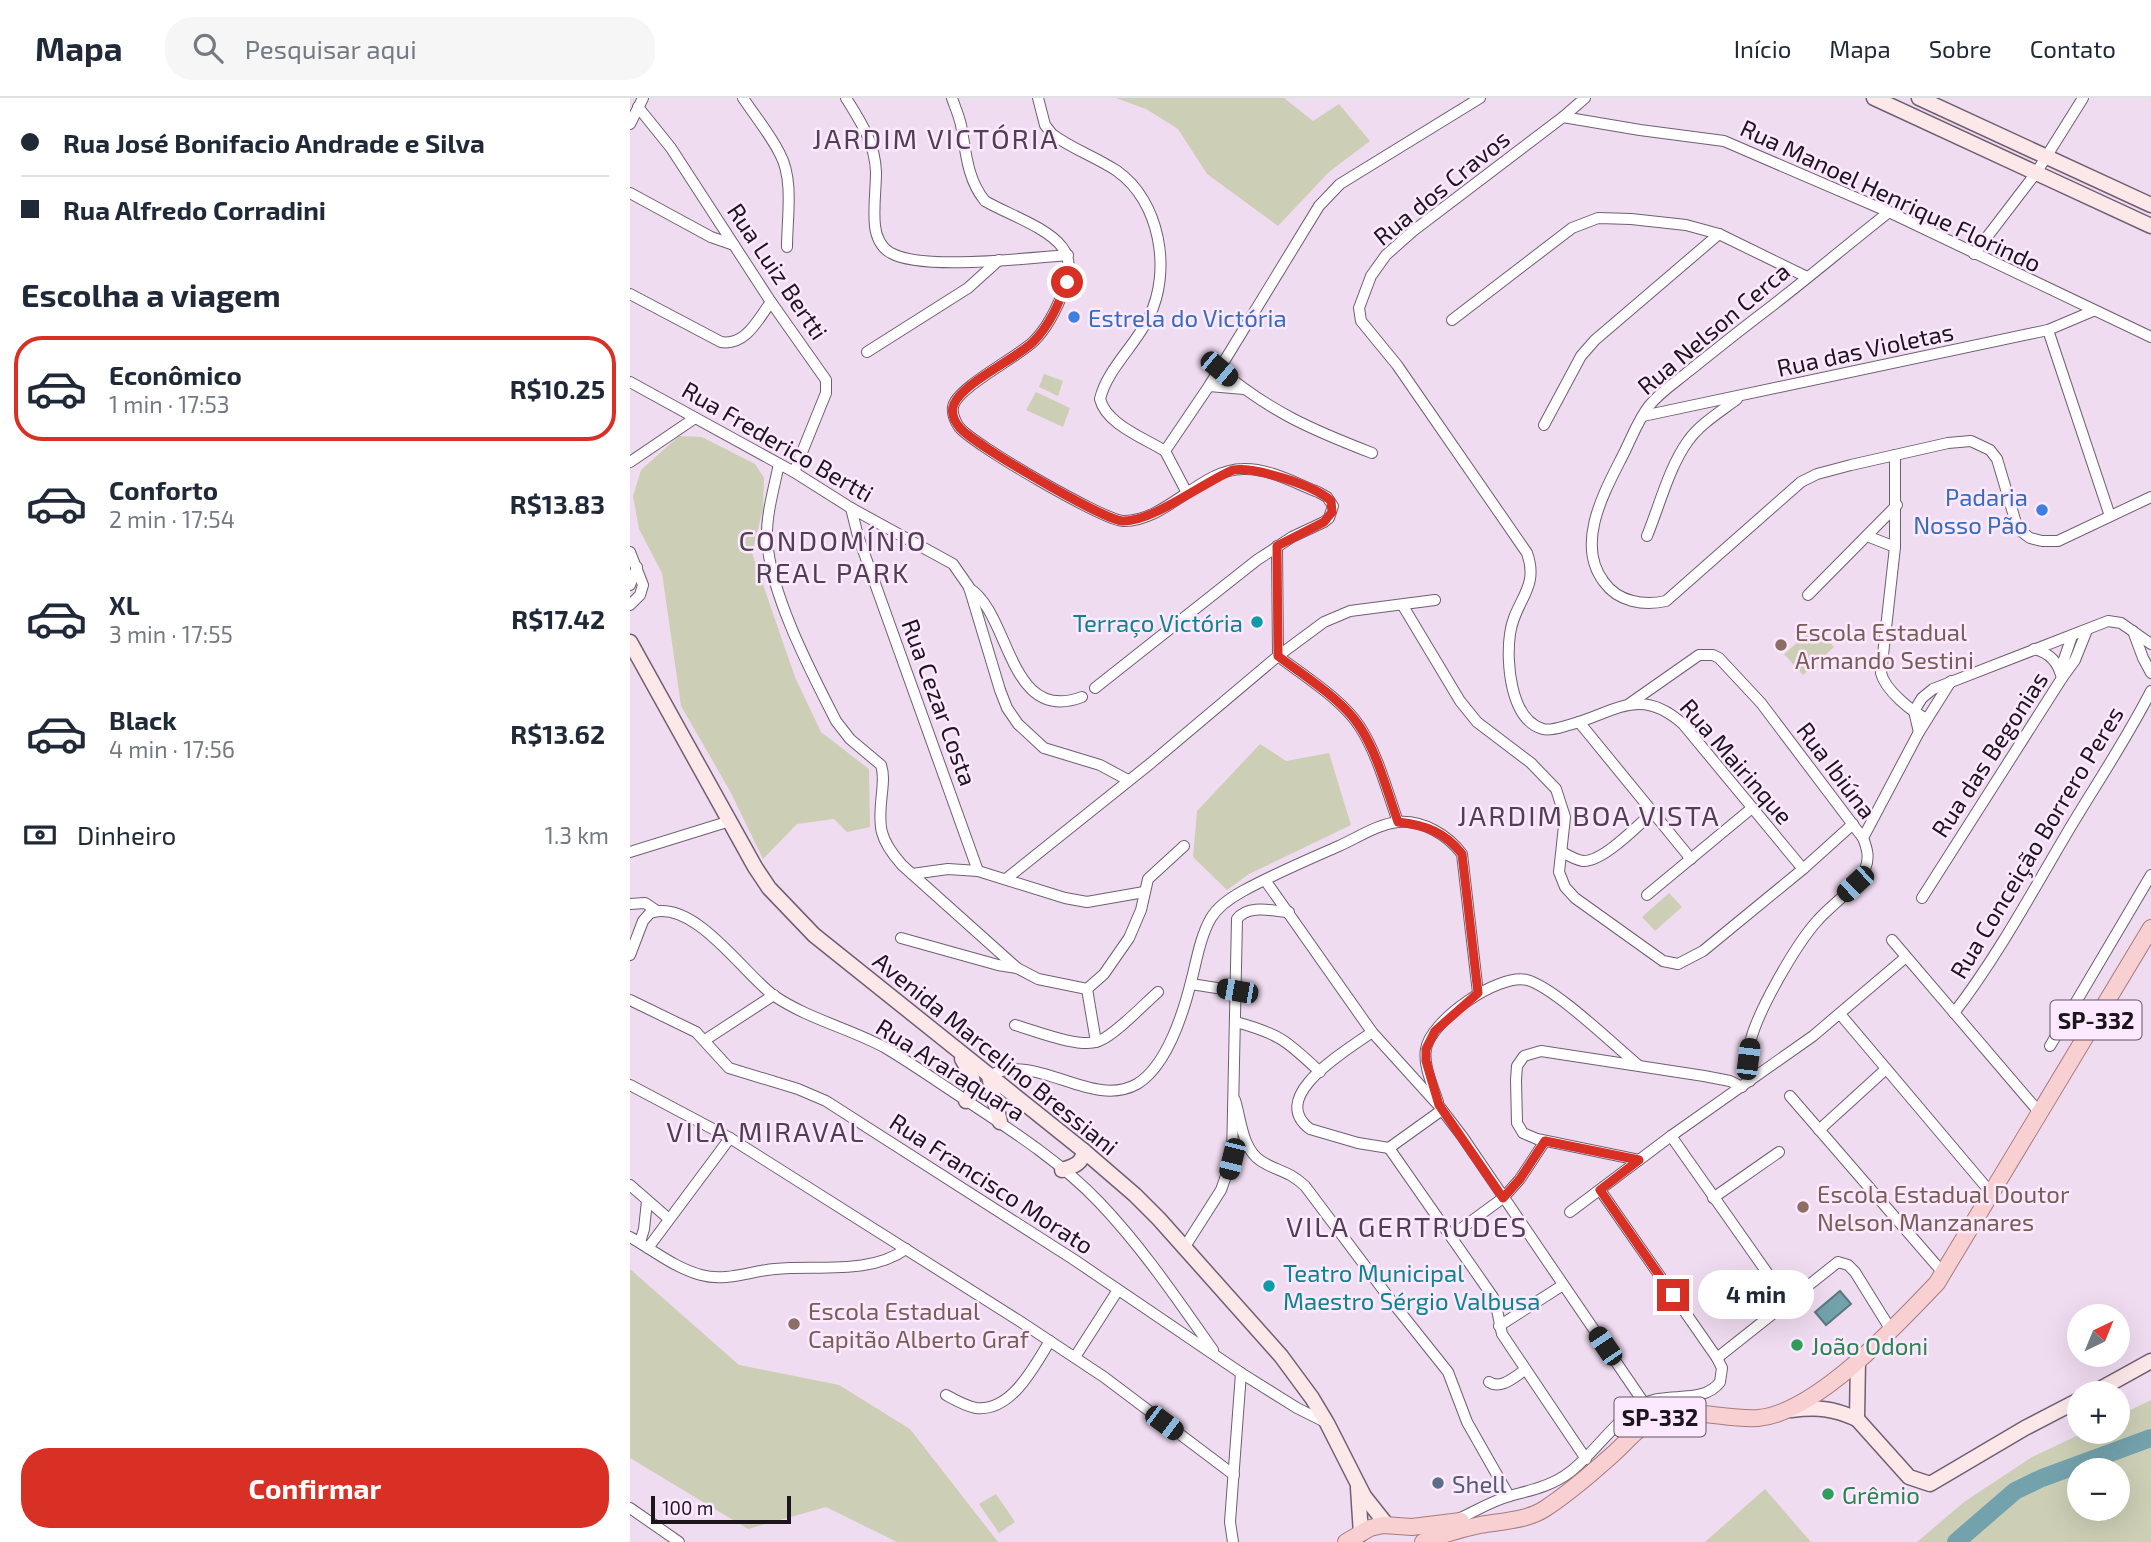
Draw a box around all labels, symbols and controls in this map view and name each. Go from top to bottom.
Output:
search box [165,17,655,80]
text: Mapa [35,28,123,68]
icon: search [189,29,227,67]
text: Pesquisar aqui [245,33,417,64]
text: Início [1734,34,1791,63]
text: Mapa [1829,34,1891,63]
text: Sobre [1929,34,1992,63]
text: Contato [2030,34,2116,63]
street label: Rua Manoel Henrique Florindo [1736,112,2046,278]
district label: JARDIM VICTÓRIA [812,121,1060,155]
street label: Rua dos Cravos [1367,123,1515,251]
text: Rua José Bonifacio Andrade e Silva [63,127,485,158]
text: Rua Alfredo Corradini [63,194,326,225]
street label: Rua Luiz Bertti [722,197,834,345]
street label: Rua Nelson Cerca [1631,256,1795,400]
route start [1051,266,1083,298]
text: Escolha a viagem [21,275,281,313]
place label: Estrela do Victória [1088,303,1287,332]
marker: Estrela do Victória [1066,309,1082,325]
street label: Rua das Violetas [1774,316,1956,382]
car [1197,347,1242,391]
icon: car [25,357,88,420]
text: Econômico [109,359,242,390]
text: R$10.25 [510,373,605,404]
street label: Rua Frederico Bertti [677,374,879,508]
text: 1 min · 17:53 [109,390,230,418]
icon: car [25,472,88,535]
text: Conforto [109,474,218,505]
place label: Padaria Nosso Pão [1913,482,2028,539]
text: R$13.83 [510,488,605,519]
marker: Padaria Nosso Pão [2034,502,2050,518]
text: 2 min · 17:54 [109,505,235,533]
district label: CONDOMÍNIO REAL PARK [738,523,928,589]
icon: car [25,587,88,650]
text: XL [109,589,140,620]
text: R$17.42 [511,603,605,634]
place label: Terraço Victória [1073,608,1243,638]
marker: Terraço Victória [1249,614,1265,630]
street label: Rua Cezar Costa [896,615,984,789]
place label: Escola Estadual Armando Sestini [1795,617,1974,674]
text: 3 min · 17:55 [109,620,233,648]
marker: Escola Estadual Armando Sestini [1773,637,1789,653]
street label: Rua das Begonias [1925,666,2053,842]
street label: Rua Mairinque [1675,692,1799,830]
street label: Rua Conceição Borrero Peres [1943,701,2130,984]
icon: car [25,702,88,765]
text: Black [109,704,177,735]
street label: Rua Ibiúna [1791,716,1883,824]
text: R$13.62 [510,718,605,749]
text: 4 min · 17:56 [109,735,235,763]
district label: JARDIM BOA VISTA [1457,798,1721,832]
icon: cash [21,816,59,854]
text: Dinheiro [77,819,176,850]
text: 1.3 km [545,821,609,849]
car [1833,862,1878,906]
street label: Avenida Marcelino Bressiani [868,945,1124,1161]
car [1215,977,1260,1005]
road number: SP-332 [2050,1001,2142,1040]
street label: Rua Araraquara [871,1012,1031,1126]
car [1736,1037,1761,1081]
street label: Rua Francisco Morato [885,1106,1099,1260]
district label: VILA MIRAVAL [666,1114,866,1148]
car [1217,1136,1248,1182]
place label: Escola Estadual Doutor Nelson Manzanares [1817,1179,2070,1236]
marker: Escola Estadual Doutor Nelson Manzanares [1795,1199,1811,1215]
district label: VILA GERTRUDES [1286,1209,1528,1243]
place label: Teatro Municipal Maestro Sérgio Valbusa [1283,1258,1540,1315]
callout: 4 min [1698,1270,1813,1320]
marker: Teatro Municipal Maestro Sérgio Valbusa [1261,1278,1277,1294]
route end [1657,1279,1689,1311]
text: 4 min [1726,1280,1786,1308]
place label: Escola Estadual Capitão Alberto Graf [808,1296,1030,1353]
north arrow [2067,1304,2130,1367]
map controls [2067,1304,2130,1521]
marker: Escola Estadual Capitão Alberto Graf [786,1316,802,1332]
car [1585,1323,1626,1369]
place label: João Odoni [1811,1331,1928,1360]
marker: João Odoni [1789,1337,1805,1353]
button: + [2067,1381,2130,1444]
road number: SP-332 [1614,1398,1706,1436]
car [1141,1402,1188,1444]
button: Confirmar [21,1448,609,1528]
button: − [2067,1458,2130,1521]
place label: Shell [1452,1469,1507,1498]
marker: Shell [1430,1475,1446,1491]
place label: Grêmio [1842,1480,1920,1509]
marker: Grêmio [1820,1486,1836,1502]
scale bar [651,1493,791,1525]
text: 100 m [662,1496,713,1519]

